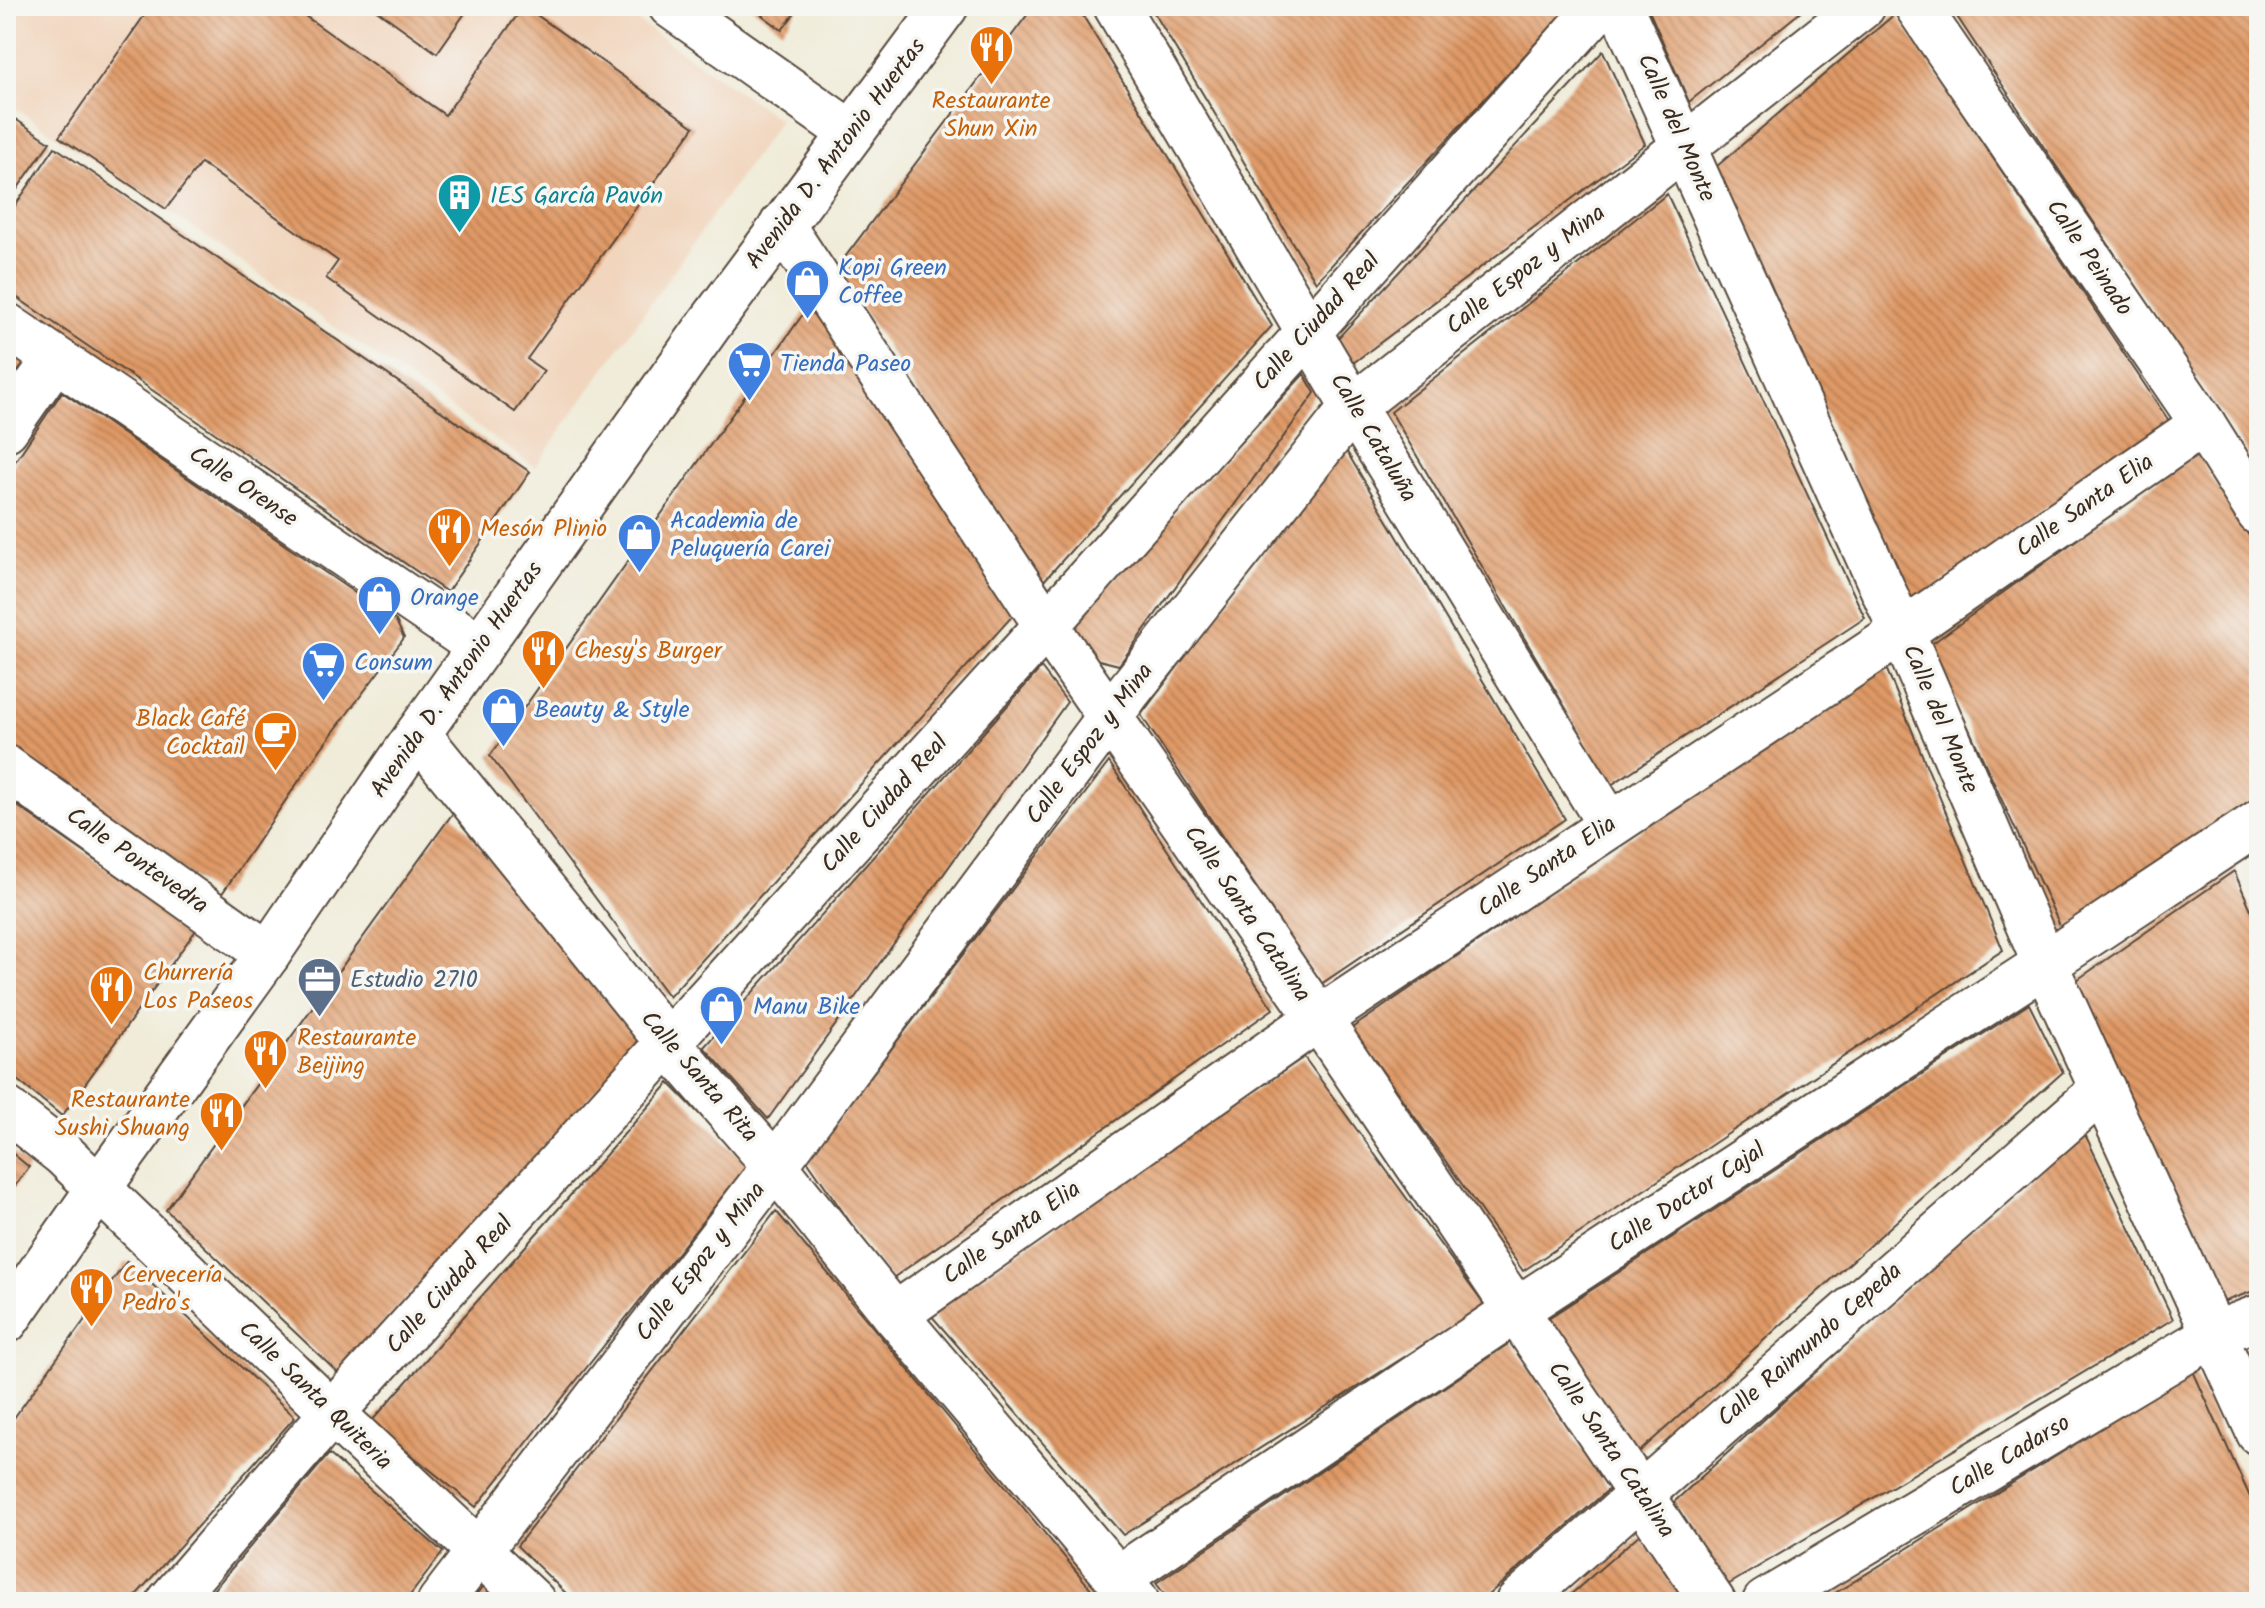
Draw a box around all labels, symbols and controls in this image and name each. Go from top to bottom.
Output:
restaurant icon: Restaurante Shun Xin [967,23,1015,86]
street label: Avenida D. Antonio Huertas [736,30,936,278]
street label: Calle del Monte [1626,48,1726,209]
place label: Restaurante Shun Xin [931,82,1051,149]
building icon: IES García Pavón [435,172,483,235]
place label: IES García Pavón [490,177,663,216]
street label: Calle Peinado [2035,191,2143,325]
street label: Calle Espoz y Mina [1437,195,1615,345]
street label: Calle Ciudad Real [1244,243,1391,401]
place label: Kopi Green Coffee [838,249,947,316]
shop icon: Kopi Green Coffee [783,258,831,321]
supermarket icon: Tienda Paseo [725,340,773,403]
place label: Tienda Paseo [780,345,911,384]
street label: Calle Cataluña [1319,366,1427,510]
street label: Calle Orense [180,436,306,538]
street label: Calle Santa Elia [2008,444,2162,568]
place label: Academia de Peluquería Carei [670,502,831,569]
restaurant icon: Mesón Plinio [425,505,473,568]
place label: Mesón Plinio [480,510,607,549]
shop icon: Academia de Peluquería Carei [615,511,663,574]
street label: Avenida D. Antonio Huertas [360,554,554,806]
shop icon: Orange [355,574,403,637]
place label: Orange [410,579,479,618]
restaurant icon: Chesy's Burger [519,627,567,690]
place label: Chesy's Burger [574,632,724,671]
street label: Calle del Monte [1891,638,1989,800]
supermarket icon: Consum [299,639,347,702]
place label: Consum [354,644,433,683]
street label: Calle Espoz y Mina [1016,655,1164,833]
shop icon: Beauty & Style [479,686,527,749]
place label: Beauty & Style [534,691,690,730]
place label: Black Café Cocktail [136,700,246,767]
cafe icon: Black Café Cocktail [252,709,300,772]
street label: Calle Ciudad Real [812,725,959,883]
street label: Calle Pontevedra [58,797,216,925]
street label: Calle Santa Elia [1469,806,1625,928]
street label: Calle Santa Catalina [1173,817,1321,1011]
place label: Churrería Los Paseos [143,954,253,1021]
office icon: Estudio 2710 [295,956,343,1019]
place label: Estudio 2710 [350,961,478,1000]
restaurant icon: Churrería Los Paseos [88,963,136,1026]
shop icon: Manu Bike [698,983,746,1046]
place label: Manu Bike [753,988,860,1027]
street label: Calle Santa Rita [630,1002,768,1152]
place label: Restaurante Beijing [297,1019,416,1086]
restaurant icon: Restaurante Beijing [242,1028,290,1091]
place label: Restaurante Sushi Shuang [55,1081,190,1148]
restaurant icon: Restaurante Sushi Shuang [197,1090,245,1153]
street label: Calle Doctor Cajal [1600,1132,1774,1264]
street label: Calle Santa Elia [935,1171,1089,1295]
street label: Calle Espoz y Mina [626,1173,776,1351]
street label: Calle Ciudad Real [377,1206,524,1364]
street label: Calle Raimundo Cepeda [1708,1253,1912,1437]
place label: Cervecería Pedro's [122,1256,222,1323]
restaurant icon: Cervecería Pedro's [67,1265,115,1328]
street label: Calle Santa Quiteria [229,1312,401,1480]
street label: Calle Santa Catalina [1537,1353,1685,1547]
street label: Calle Cadarso [1942,1404,2078,1508]

